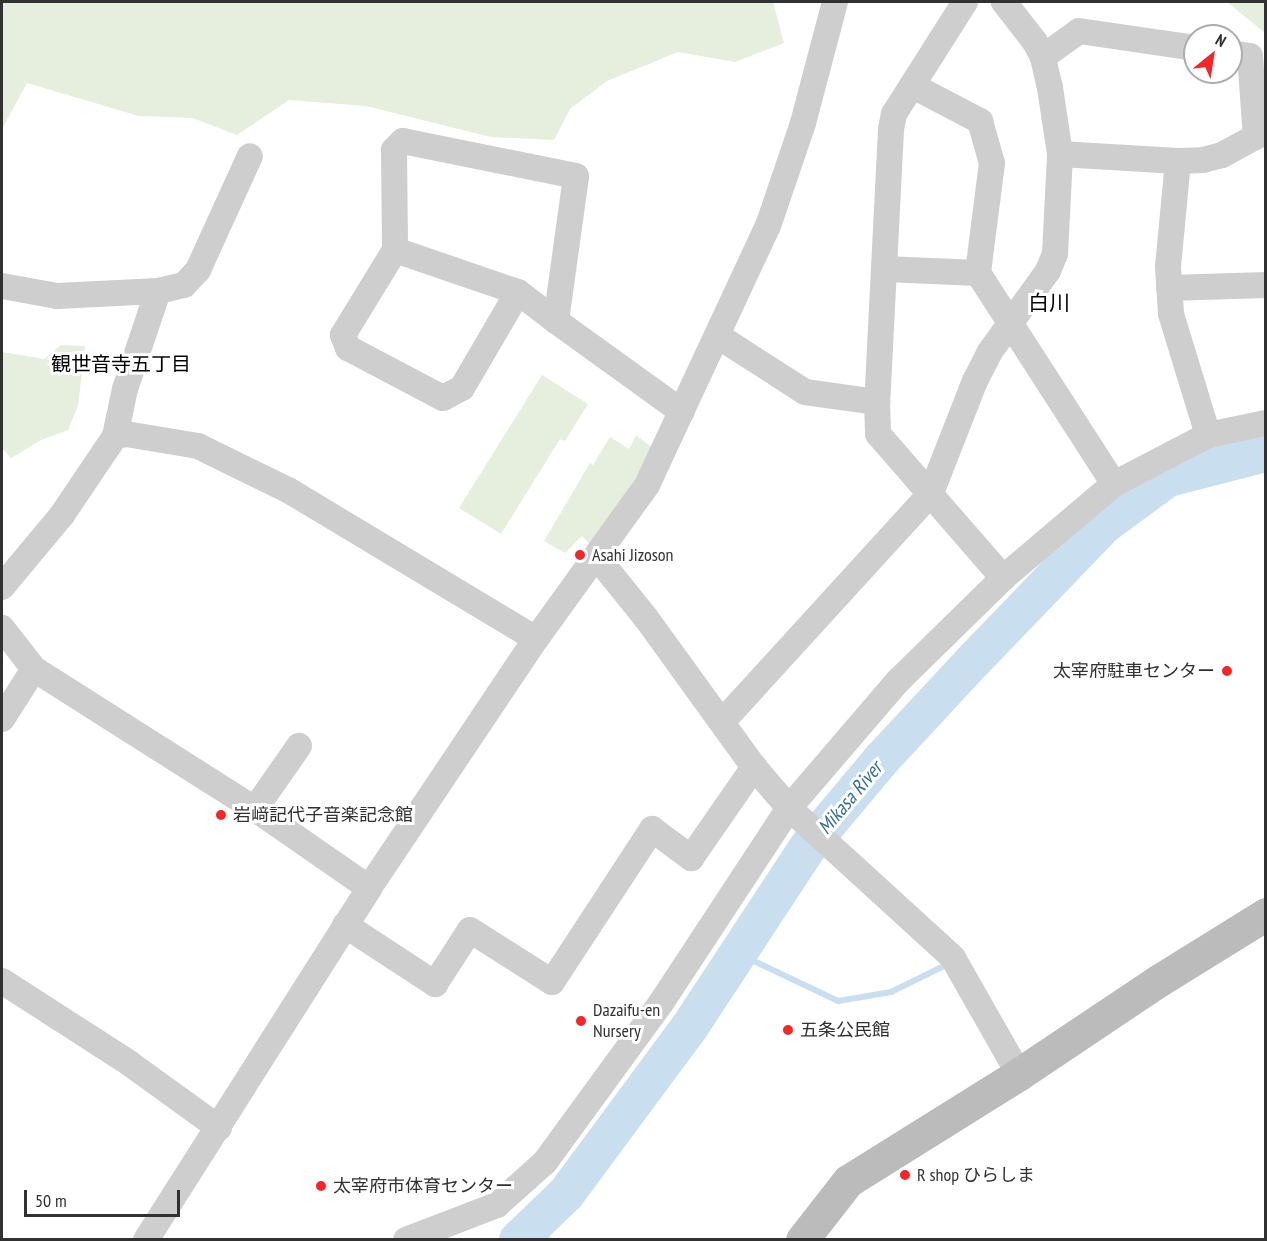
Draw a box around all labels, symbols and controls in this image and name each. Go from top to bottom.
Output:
north arrow [1183,24,1243,84]
text: N [1212,29,1230,51]
district label: 白川 [1028,290,1070,316]
district label: 観世音寺五丁目 [51,352,191,376]
place label: Asahi Jizoson [592,544,673,566]
marker: Asahi Jizoson [573,548,587,562]
place label: 太宰府駐車センター [1053,660,1215,682]
marker: 太宰府駐車センター [1220,664,1234,678]
water label: Mikasa River [813,757,887,839]
place label: 岩﨑記代子音楽記念館 [233,804,413,826]
marker: 岩﨑記代子音楽記念館 [214,808,228,822]
place label: Dazaifu-en Nursery [593,1000,660,1042]
marker: Dazaifu-en Nursery [574,1014,588,1028]
place label: 五条公民館 [800,1019,890,1041]
marker: 五条公民館 [781,1023,795,1037]
place label: R shop ひらしま [917,1164,1035,1186]
marker: R shop ひらしま [898,1168,912,1182]
place label: 太宰府市体育センター [333,1175,513,1197]
scale bar [27,1178,183,1216]
marker: 太宰府市体育センター [314,1179,328,1193]
text: 50 m [35,1189,67,1212]

